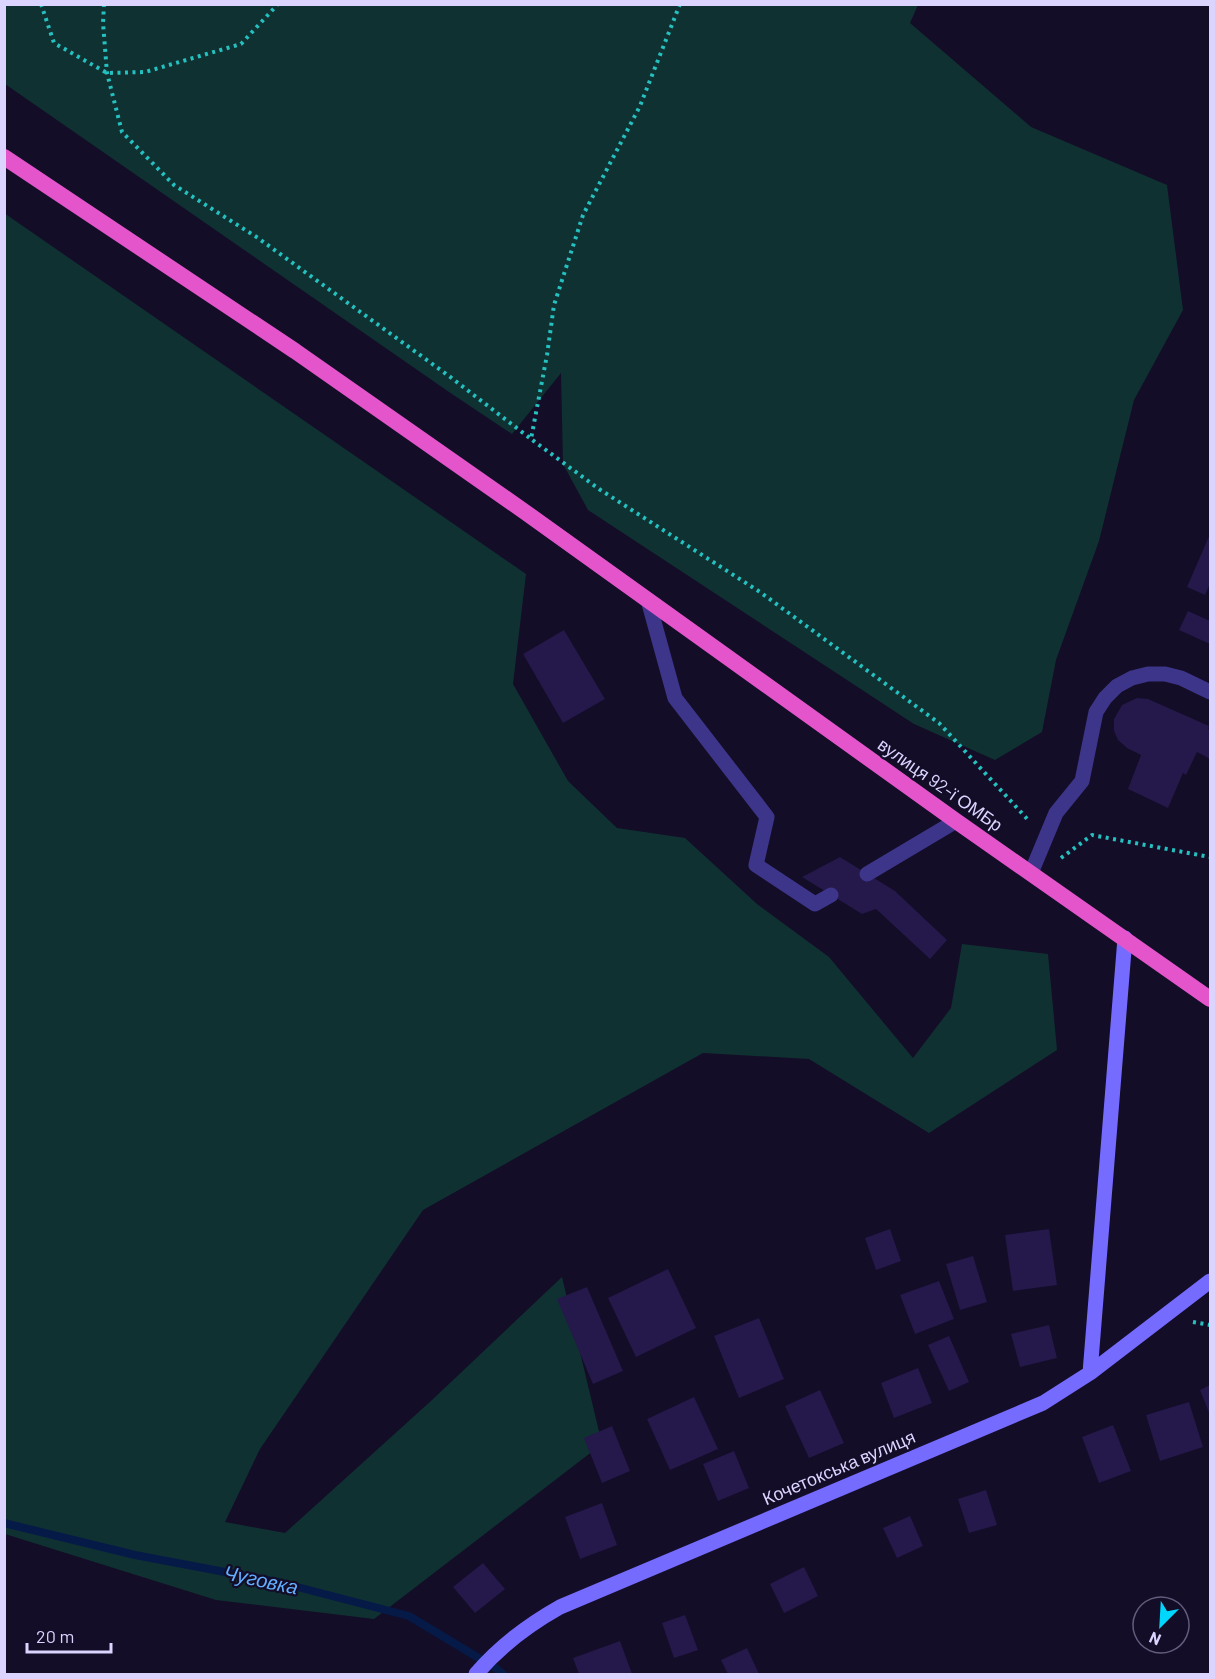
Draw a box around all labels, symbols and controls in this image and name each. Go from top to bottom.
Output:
street label: вулиця 92-ї ОМБр [874,733,1007,836]
street label: Кочетокська вулиця [759,1425,918,1509]
water label: Чуговка [222,1559,300,1599]
north arrow [1131,1595,1191,1655]
scale bar [27,1616,111,1654]
text: 20 m [36,1625,74,1647]
text: N [1146,1628,1163,1650]

